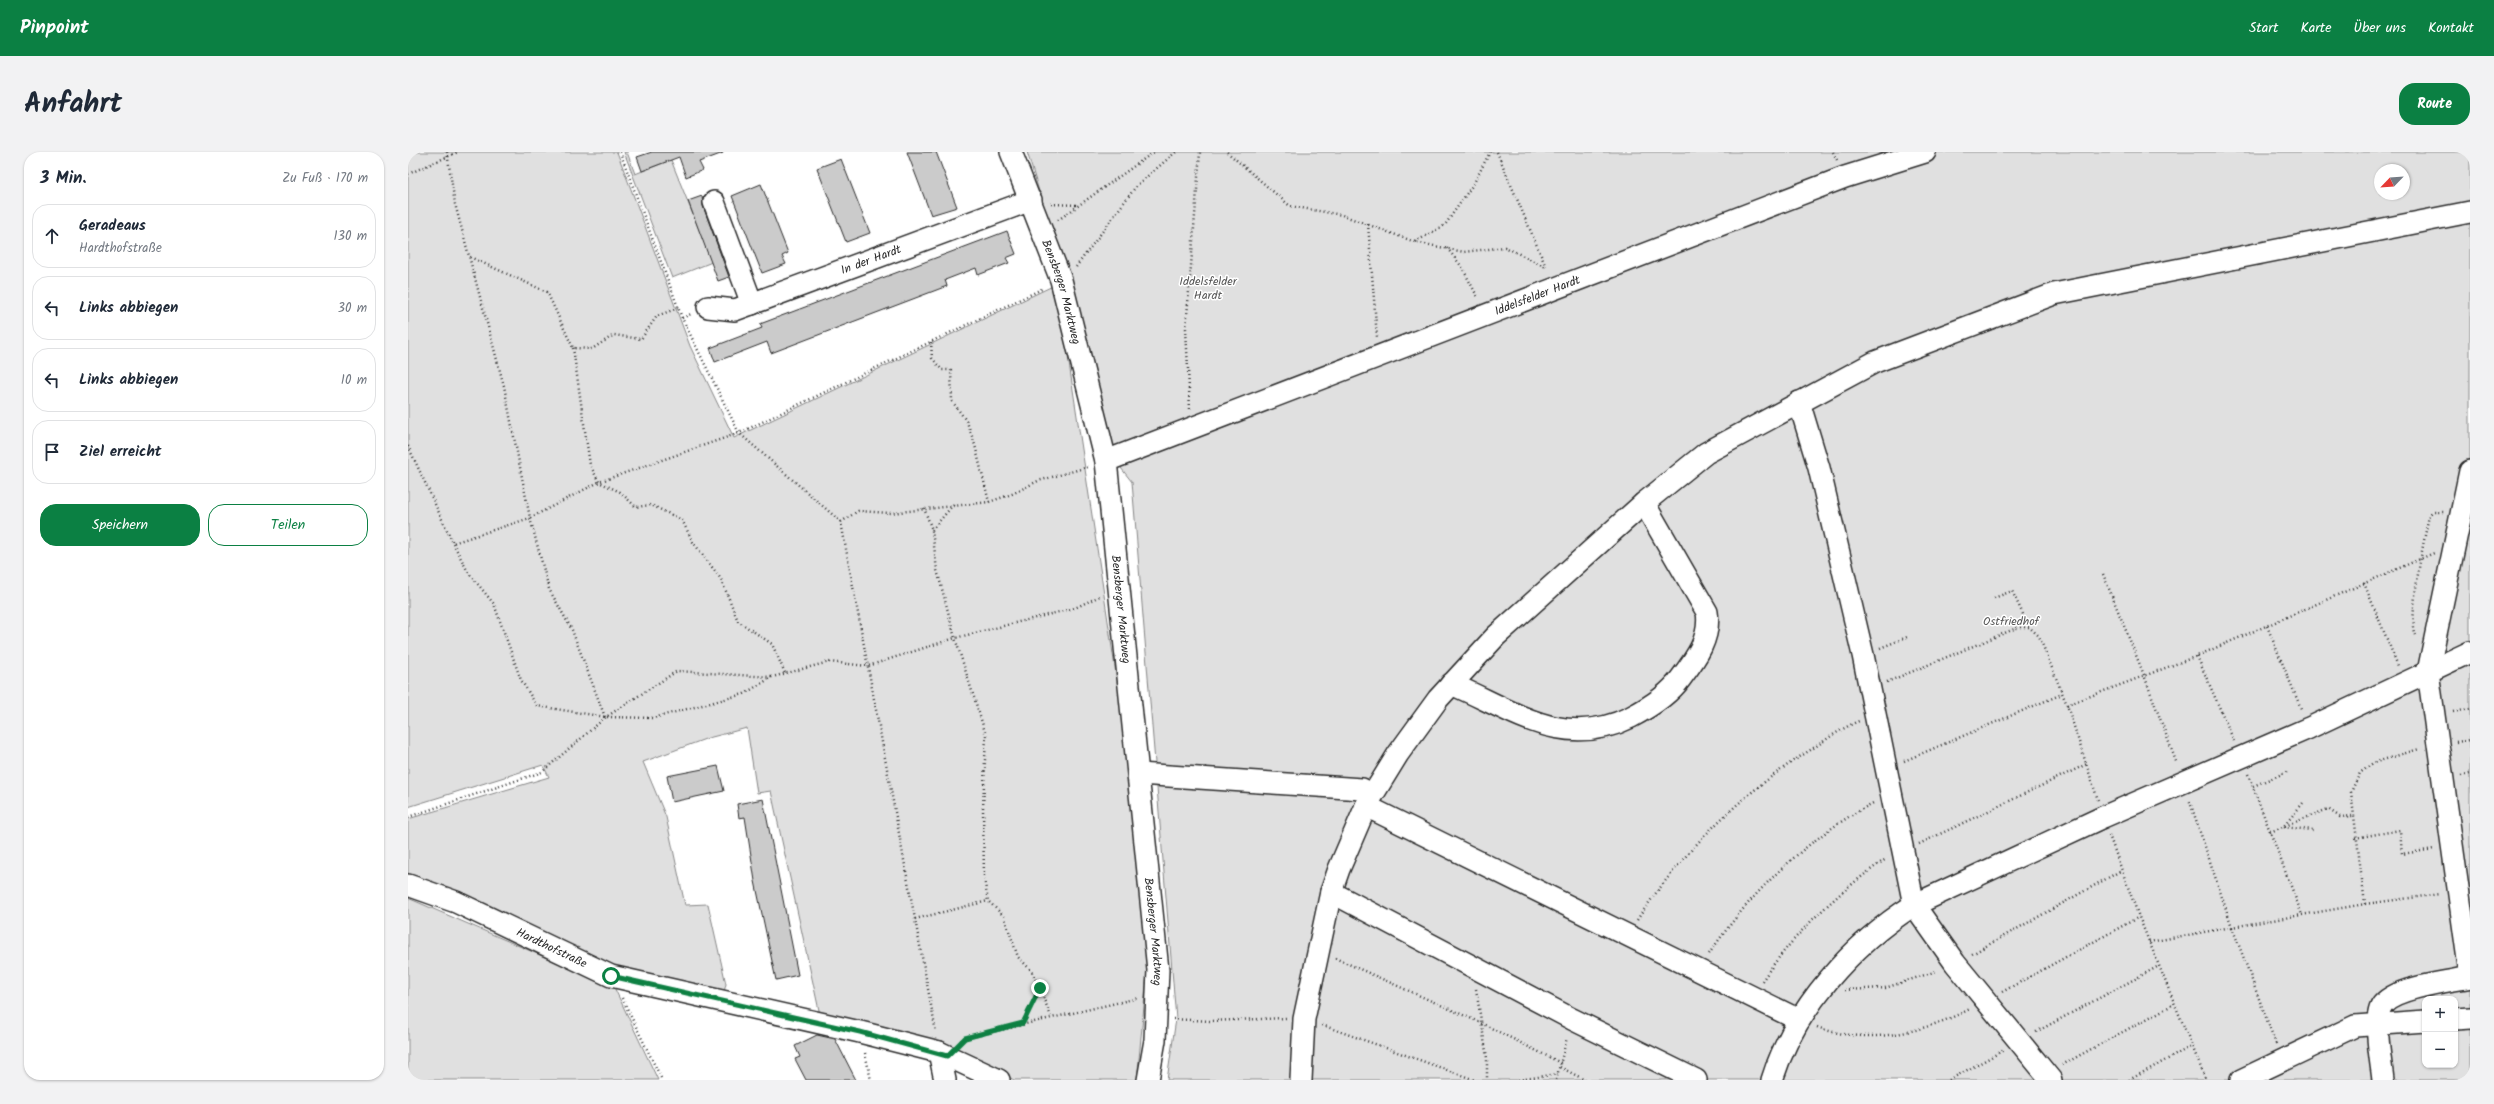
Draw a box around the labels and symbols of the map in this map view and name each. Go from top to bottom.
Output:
north arrow [2374,164,2410,200]
street label: Bensberger Marktweg [1036,237,1086,347]
street label: In der Hardt [838,240,904,280]
street label: Iddelsfelder Hardt [1492,270,1583,321]
park label: Iddelsfelder Hardt [1179,272,1238,305]
street label: Bensberger Marktweg [1106,554,1136,665]
park label: Ostfriedhof [1983,612,2041,631]
street label: Bensberger Marktweg [1139,877,1167,986]
street label: Hardthofstraße [513,923,591,973]
route start [602,967,620,985]
route end [1031,979,1049,997]

